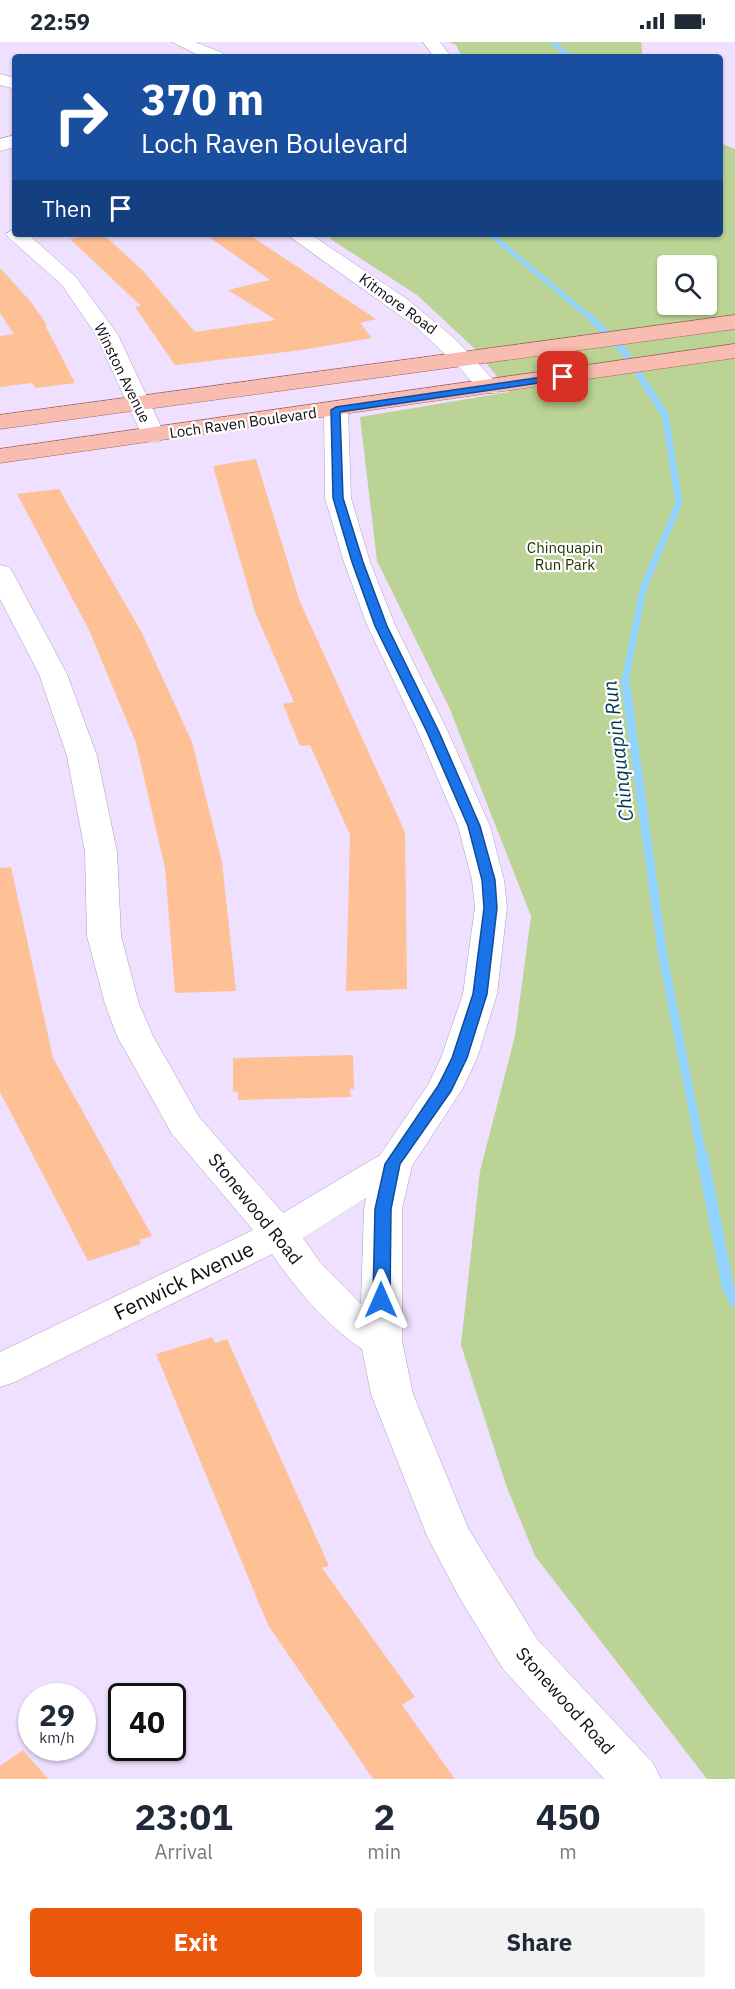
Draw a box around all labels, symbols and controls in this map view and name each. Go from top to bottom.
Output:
text: 22:59 [30,7,90,36]
text: 370 m [141,72,264,127]
icon: right [42,78,120,156]
text: Loch Raven Boulevard [141,125,408,160]
icon: arrive [104,192,137,225]
text: Then [42,194,92,223]
map controls [657,255,717,315]
button: search [657,255,717,315]
street label: Kitmore Road [356,269,441,338]
street label: Winston Avenue [90,320,155,426]
pin [537,351,588,402]
icon: arrive [546,360,579,393]
street label: Loch Raven Boulevard [168,403,318,442]
park label: Chinquapin Run Park [527,538,603,574]
water label: Chinquapin Run [595,679,640,823]
street label: Stonewood Road [203,1148,307,1269]
street label: Fenwick Avenue [109,1234,258,1326]
position arrow [349,1268,413,1332]
street label: Stonewood Road [511,1642,620,1759]
speed limit sign: 40 [108,1683,186,1761]
text: 29 [39,1695,75,1734]
text: km/h [39,1728,75,1747]
text: 23:01 [135,1793,233,1840]
text: 2 [373,1793,395,1840]
text: 450 [536,1793,600,1840]
text: Arrival [155,1838,213,1865]
text: min [367,1838,401,1865]
text: m [559,1838,577,1865]
button: Exit [30,1908,362,1977]
button: Share [374,1908,705,1977]

